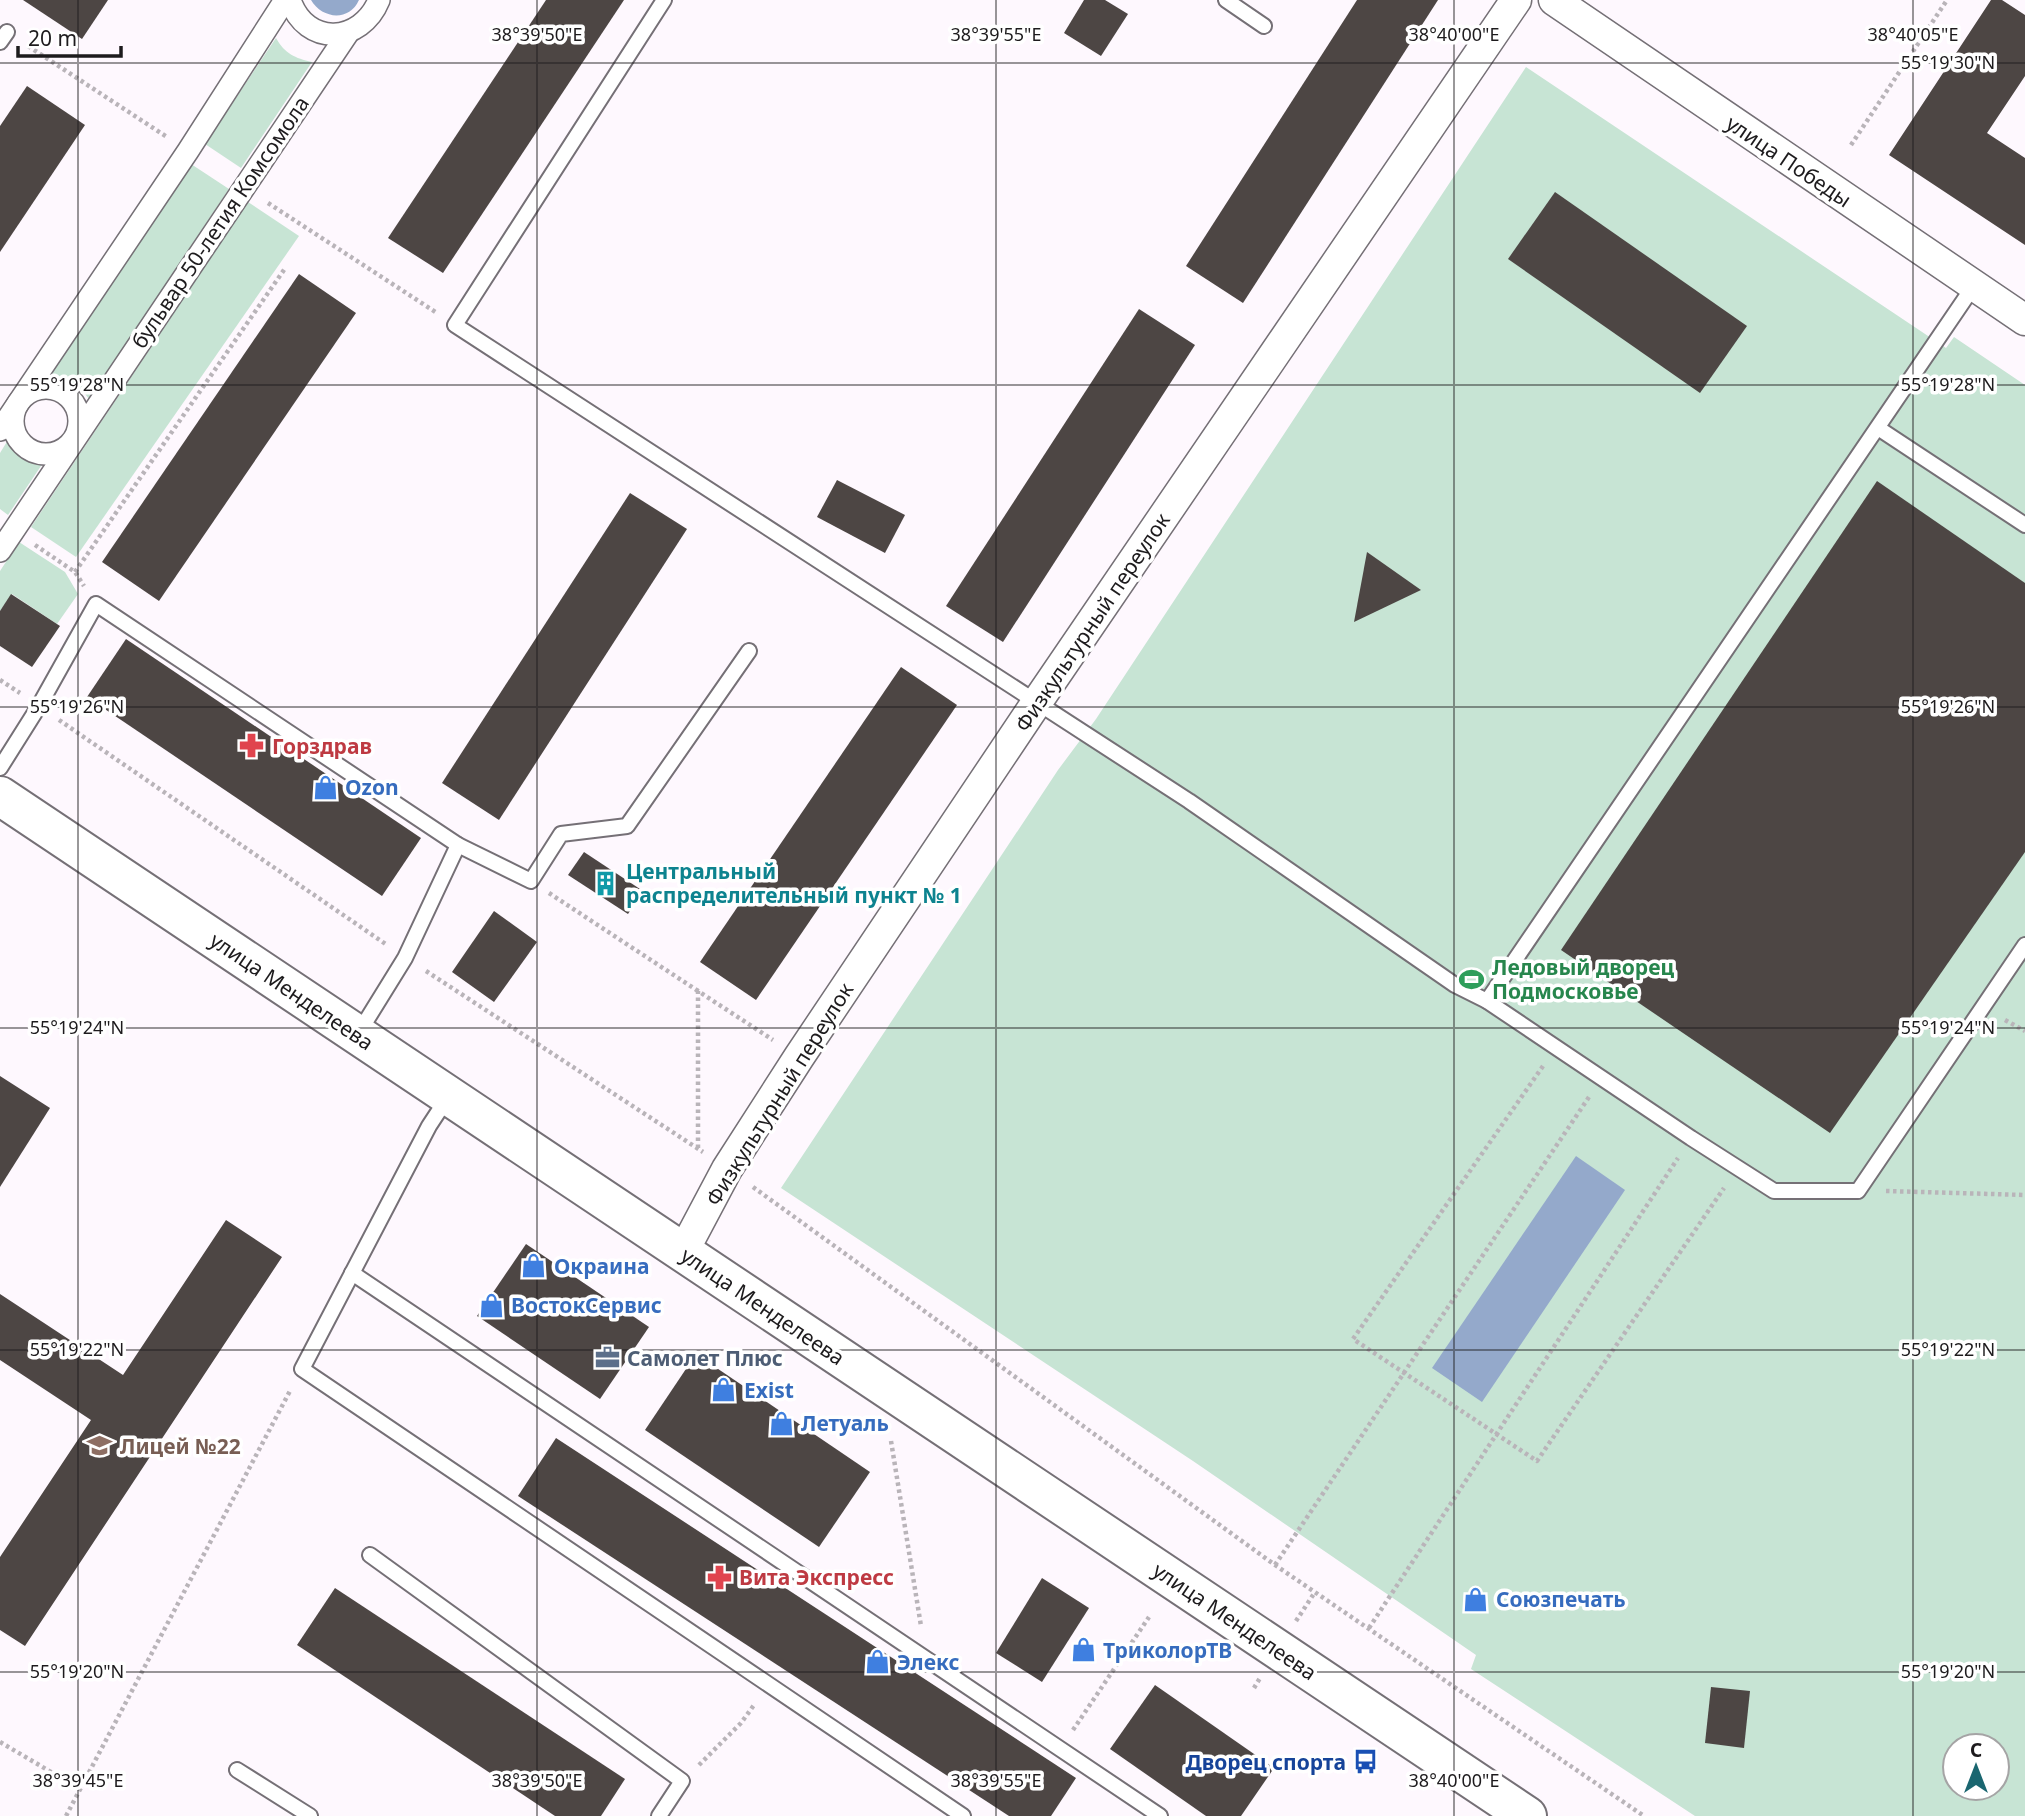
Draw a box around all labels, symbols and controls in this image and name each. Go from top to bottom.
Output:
scale bar [18,14,121,58]
text: 38°39'50"E [492,22,582,46]
text: 38°39'55"E [951,22,1041,46]
text: 38°40'00"E [1409,22,1499,46]
text: 38°40'05"E [1868,22,1958,46]
text: 20 m [28,24,77,52]
text: 55°19'30"N [1901,50,1995,74]
street label: бульвар 50-летия Комсомола [125,90,315,354]
street label: улица Победы [1721,109,1857,213]
text: 55°19'28"N [30,372,124,396]
text: 55°19'28"N [1901,372,1995,396]
street label: Физкультурный переулок [1008,507,1176,737]
text: 55°19'26"N [30,694,124,718]
text: 55°19'26"N [1901,694,1995,718]
pharmacy icon: Горздрав [238,732,266,760]
place label: Горздрав [272,732,372,760]
shop icon: Ozon [311,773,339,801]
place label: Ozon [345,773,399,801]
place label: Центральный распределительный пункт № 1 [626,857,962,909]
building icon: Центральный распределительный пункт № 1 [592,869,620,897]
street label: улица Менделеева [205,926,379,1056]
place label: Ледовый дворец Подмосковье [1492,953,1674,1005]
sports icon: Ледовый дворец Подмосковье [1458,965,1486,993]
street label: Физкультурный переулок [699,977,859,1211]
text: 55°19'24"N [30,1015,124,1039]
text: 55°19'24"N [1901,1015,1995,1039]
street label: улица Менделеева [676,1241,850,1371]
shop icon: Окраина [520,1252,548,1280]
place label: Окраина [554,1252,650,1280]
shop icon: ВостокСервис [477,1291,505,1319]
place label: ВостокСервис [511,1291,662,1319]
text: 55°19'22"N [30,1337,124,1361]
text: 55°19'22"N [1901,1337,1995,1361]
office icon: Самолет Плюс [593,1344,621,1372]
place label: Самолет Плюс [627,1344,783,1372]
shop icon: Exist [710,1376,738,1404]
place label: Exist [744,1376,794,1404]
shop icon: Летуаль [767,1409,795,1437]
place label: Летуаль [801,1409,889,1437]
school or university icon: Лицей №22 [86,1432,114,1460]
place label: Лицей №22 [120,1432,241,1460]
street label: улица Менделеева [1148,1556,1322,1686]
pharmacy icon: Вита Экспресс [705,1563,733,1591]
place label: Вита Экспресс [739,1563,894,1591]
shop icon: Союзпечать [1462,1585,1490,1613]
place label: Союзпечать [1496,1585,1626,1613]
shop icon: ТриколорТВ [1069,1636,1097,1664]
place label: ТриколорТВ [1103,1636,1232,1664]
shop icon: Элекс [863,1648,891,1676]
place label: Элекс [897,1648,959,1676]
text: 55°19'20"N [30,1659,124,1683]
text: 55°19'20"N [1901,1659,1995,1683]
north arrow [1941,1732,2011,1802]
text: С [1970,1737,1982,1763]
place label: Дворец спорта [1185,1748,1346,1776]
bus stop icon: Дворец спорта [1352,1748,1380,1776]
text: 38°39'45"E [33,1768,123,1792]
text: 38°39'50"E [492,1768,582,1792]
text: 38°39'55"E [951,1768,1041,1792]
text: 38°40'00"E [1409,1768,1499,1792]

